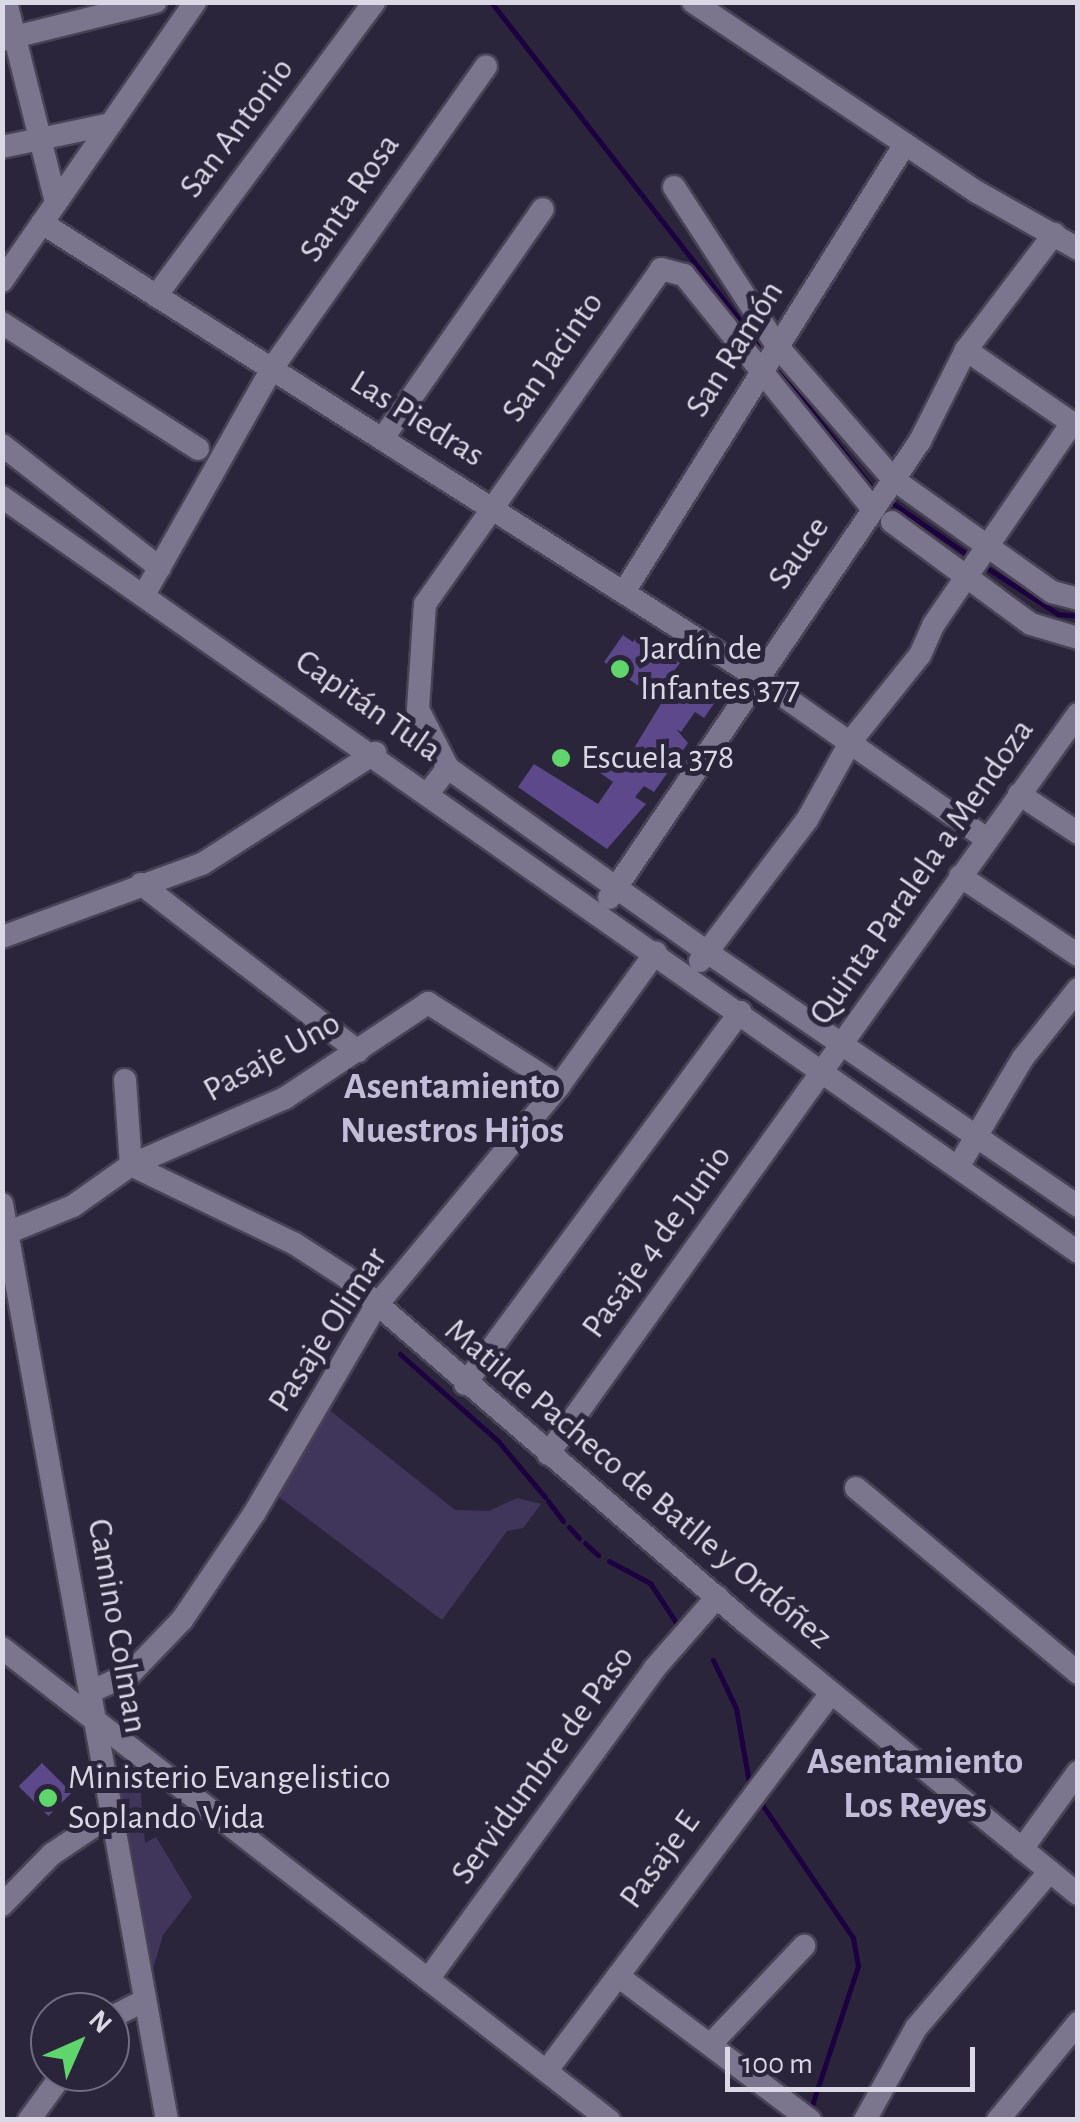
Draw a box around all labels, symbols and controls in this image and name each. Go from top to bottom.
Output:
street label: San Antonio [171,50,303,206]
street label: Santa Rosa [291,126,409,270]
street label: San Ramón [677,273,793,425]
street label: San Jacinto [493,284,613,430]
street label: Las Piedras [342,361,492,477]
street label: Sauce [759,508,839,598]
place label: Jardín de Infantes 377 [640,628,800,710]
street label: Capitán Tula [287,640,449,772]
marker: Jardín de Infantes 377 [609,658,631,680]
street label: Quinta Paralela a Mendoza [800,711,1044,1033]
place label: Escuela 378 [581,737,734,779]
marker: Escuela 378 [550,747,572,769]
street label: Pasaje Uno [196,1002,348,1112]
district label: Asentamiento Nuestros Hijos [340,1065,564,1154]
street label: Pasaje 4 de Junio [573,1137,741,1347]
street label: Pasaje Olimar [259,1240,397,1420]
street label: Matilde Pacheco de Batlle y Ordóñez [436,1310,840,1658]
street label: Camino Colman [78,1516,156,1736]
street label: Servidumbre de Paso [442,1637,644,1893]
district label: Asentamiento Los Reyes [807,1740,1023,1830]
place label: Ministerio Evangelistico Soplando Vida [68,1757,391,1839]
marker: Ministerio Evangelistico Soplando Vida [37,1787,59,1809]
street label: Pasaje E [610,1803,710,1917]
north arrow [30,1992,130,2092]
text: N [83,2005,117,2039]
scale bar [730,2027,980,2089]
text: 100 m [742,2049,813,2079]

